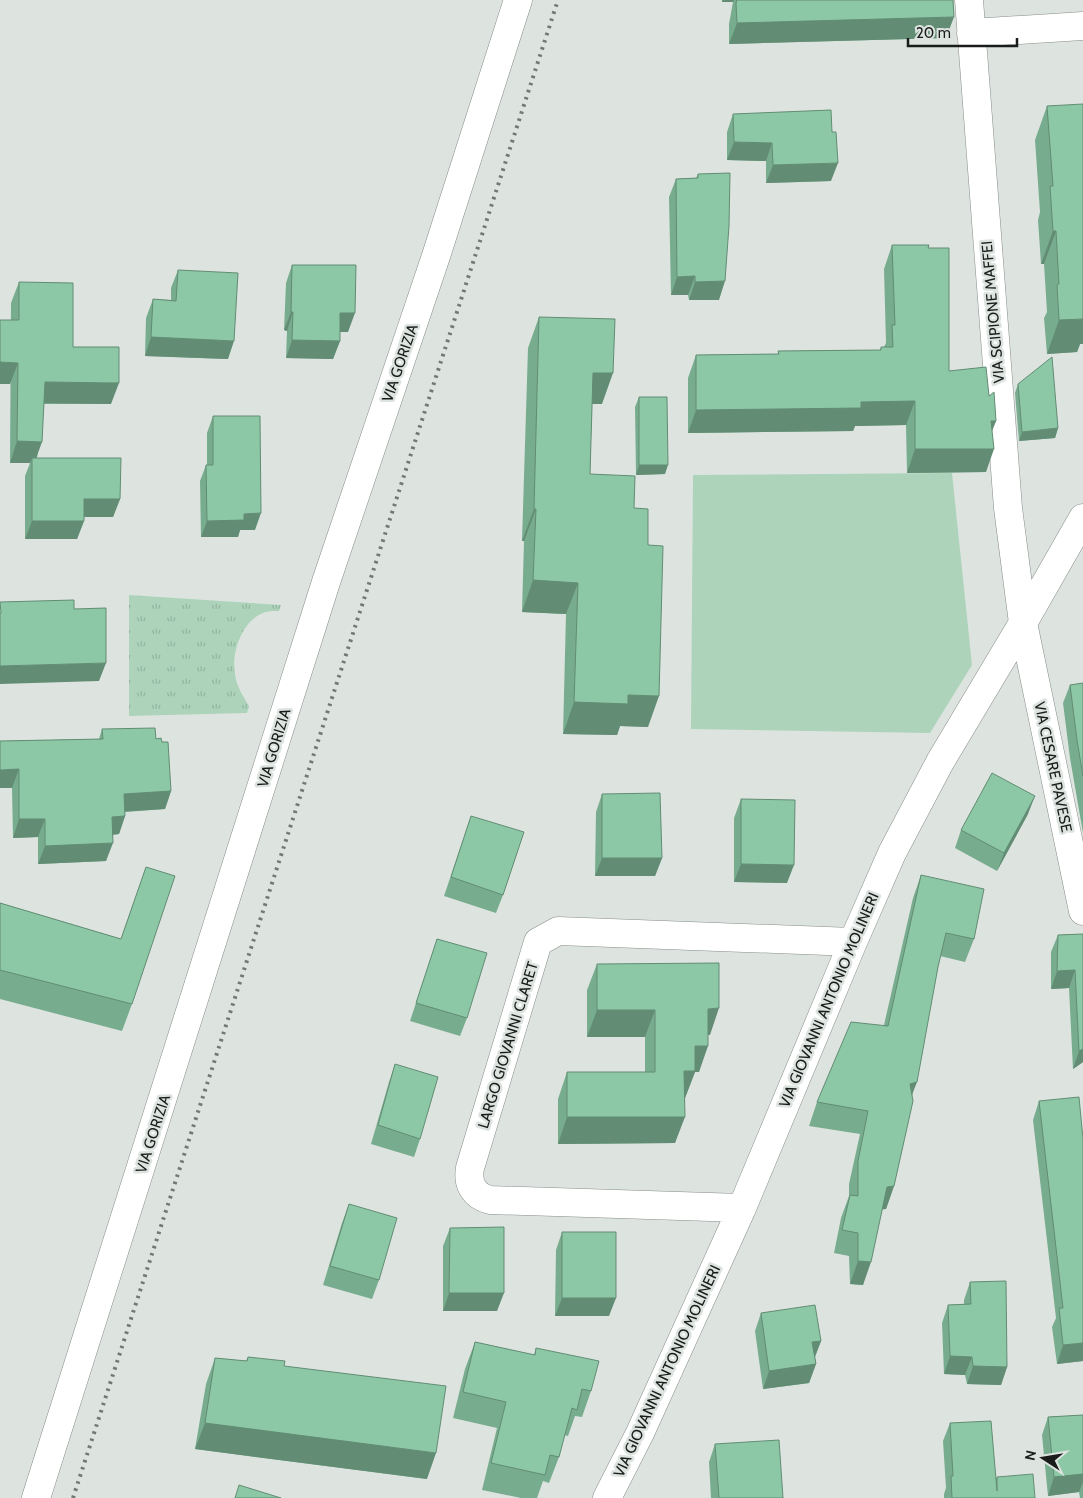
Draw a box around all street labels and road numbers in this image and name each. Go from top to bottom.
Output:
street label: VIA SCIPIONE MAFFEI [978,240,1008,384]
street label: VIA GORIZIA [378,321,422,404]
street label: VIA CESARE PAVESE [1030,700,1076,834]
street label: VIA GORIZIA [253,706,295,790]
street label: VIA GIOVANNI ANTONIO MOLINERI [775,890,883,1110]
street label: LARGO GIOVANNI CLARET [474,959,542,1131]
street label: VIA GORIZIA [132,1092,174,1175]
street label: VIA GIOVANNI ANTONIO MOLINERI [610,1262,724,1480]

